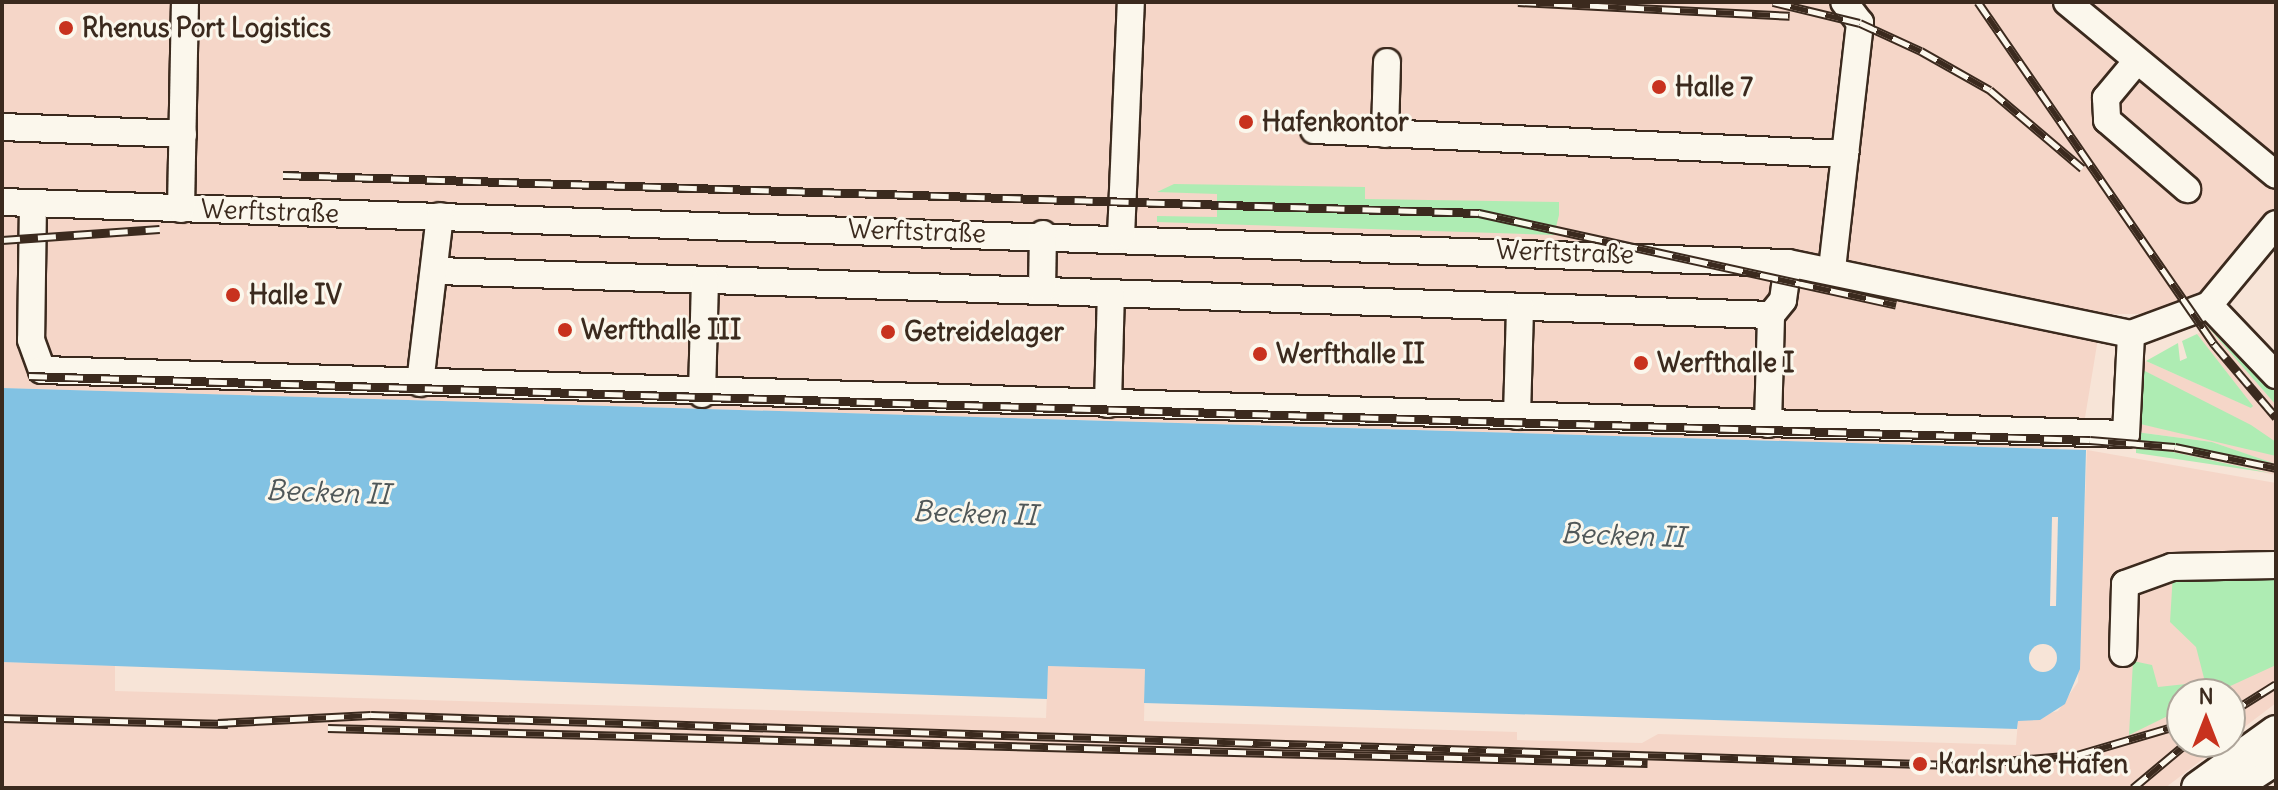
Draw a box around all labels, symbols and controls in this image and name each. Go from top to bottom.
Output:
place label: Rhenus Port Logistics [82,12,331,44]
marker: Rhenus Port Logistics [57,19,75,37]
place label: Halle 7 [1675,71,1753,103]
marker: Halle 7 [1650,78,1668,96]
place label: Hafenkontor [1262,106,1409,138]
marker: Hafenkontor [1237,113,1255,131]
street label: Werftstraße [200,193,340,229]
street label: Werftstraße [847,213,987,249]
street label: Werftstraße [1495,234,1635,270]
place label: Halle IV [249,279,342,311]
marker: Halle IV [224,286,242,304]
place label: Werfthalle III [581,314,741,346]
place label: Getreidelager [904,316,1064,348]
marker: Werfthalle III [556,321,574,339]
marker: Getreidelager [879,323,897,341]
place label: Werfthalle II [1276,338,1425,370]
marker: Werfthalle II [1251,345,1269,363]
place label: Werfthalle I [1657,347,1795,379]
marker: Werfthalle I [1632,354,1650,372]
water label: Becken II [265,473,391,511]
water label: Becken II [912,494,1038,532]
water label: Becken II [1560,516,1686,554]
north arrow [2166,678,2246,758]
text: N [2198,682,2214,710]
place label: Karlsruhe Hafen [1938,748,2128,780]
marker: Karlsruhe Hafen [1909,753,1931,775]

